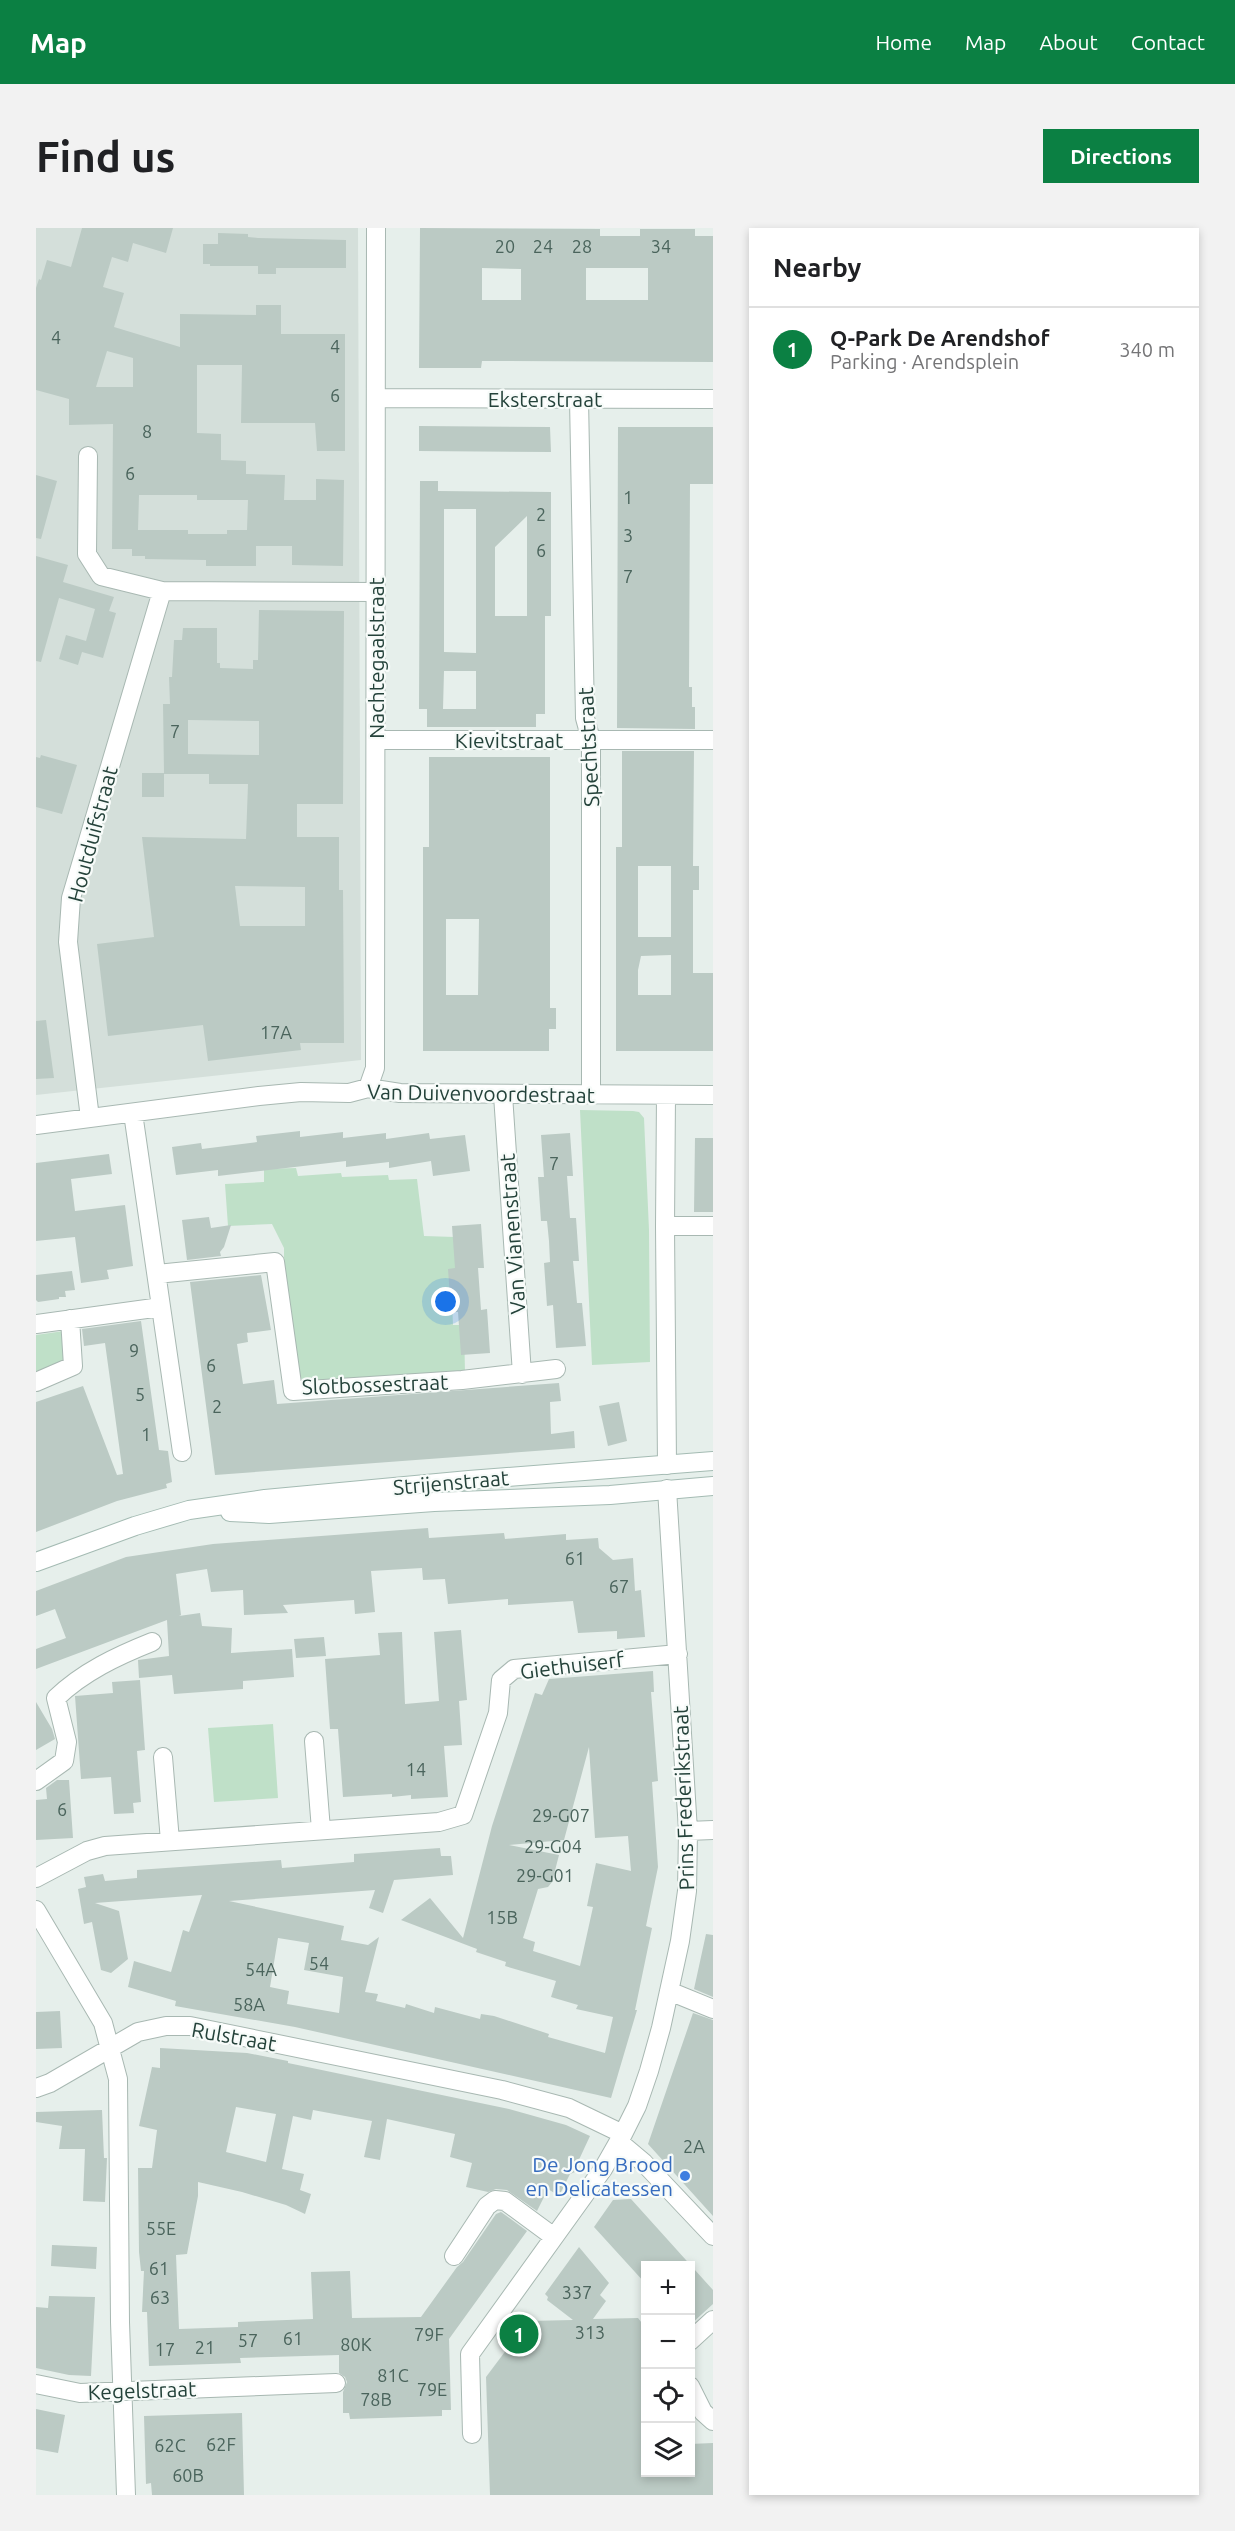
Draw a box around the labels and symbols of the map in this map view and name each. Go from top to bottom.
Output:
house number: 20 [495,236,515,256]
house number: 24 [533,236,553,256]
house number: 28 [572,236,592,256]
house number: 34 [651,236,671,256]
house number: 4 [51,327,61,347]
house number: 4 [330,336,340,356]
house number: 6 [330,385,340,405]
street label: Eksterstraat [488,387,602,411]
house number: 8 [142,421,152,441]
house number: 6 [125,463,135,483]
house number: 1 [623,487,633,507]
house number: 2 [536,504,546,524]
house number: 3 [623,525,633,545]
house number: 6 [536,540,546,560]
house number: 7 [623,566,633,586]
street label: Nachtegaalstraat [364,577,388,739]
street label: Spechtstraat [573,686,603,808]
house number: 7 [170,721,180,741]
street label: Kievitstraat [455,728,563,752]
street label: Houtduifstraat [62,763,122,905]
house number: 17A [260,1022,292,1042]
street label: Van Duivenvoordestraat [367,1079,595,1107]
street label: Van Vianenstraat [494,1153,530,1315]
house number: 7 [549,1153,559,1173]
your location [431,1287,460,1316]
house number: 9 [129,1340,139,1360]
house number: 6 [206,1355,216,1375]
street label: Slotbossestraat [301,1369,449,1399]
house number: 5 [135,1384,145,1404]
house number: 2 [212,1396,222,1416]
house number: 1 [141,1424,151,1444]
street label: Strijenstraat [392,1465,510,1499]
house number: 61 [565,1548,585,1568]
house number: 67 [609,1576,629,1596]
street label: Giethuiserf [519,1647,626,1683]
street label: Prins Frederikstraat [668,1705,698,1891]
house number: 14 [406,1759,426,1779]
house number: 6 [57,1799,67,1819]
house number: 29-G07 [532,1805,590,1825]
house number: 29-G04 [524,1836,582,1856]
house number: 29-G01 [516,1865,574,1885]
house number: 15B [486,1907,518,1927]
house number: 54 [309,1953,329,1973]
house number: 54A [245,1959,277,1979]
house number: 58A [233,1994,265,2014]
street label: Rulstraat [190,2017,278,2055]
house number: 2A [683,2136,705,2156]
place label: De Jong Brood en Delicatessen [525,2152,673,2200]
marker: De Jong Brood en Delicatessen [678,2169,692,2183]
house number: 55E [146,2218,176,2238]
house number: 61 [149,2258,169,2278]
house number: 337 [562,2282,592,2302]
house number: 63 [150,2287,170,2307]
pin: 1 [500,2312,538,2356]
house number: 313 [575,2322,605,2342]
house number: 79F [414,2324,444,2344]
house number: 61 [283,2328,303,2348]
house number: 57 [238,2330,258,2350]
house number: 80K [340,2334,372,2354]
house number: 21 [195,2337,215,2357]
house number: 17 [155,2339,175,2359]
house number: 81C [377,2365,409,2385]
street label: Kegelstraat [87,2376,197,2404]
house number: 79E [417,2379,447,2399]
house number: 78B [360,2389,392,2409]
house number: 62F [206,2434,236,2454]
house number: 62C [154,2435,186,2455]
house number: 60B [172,2465,204,2485]

